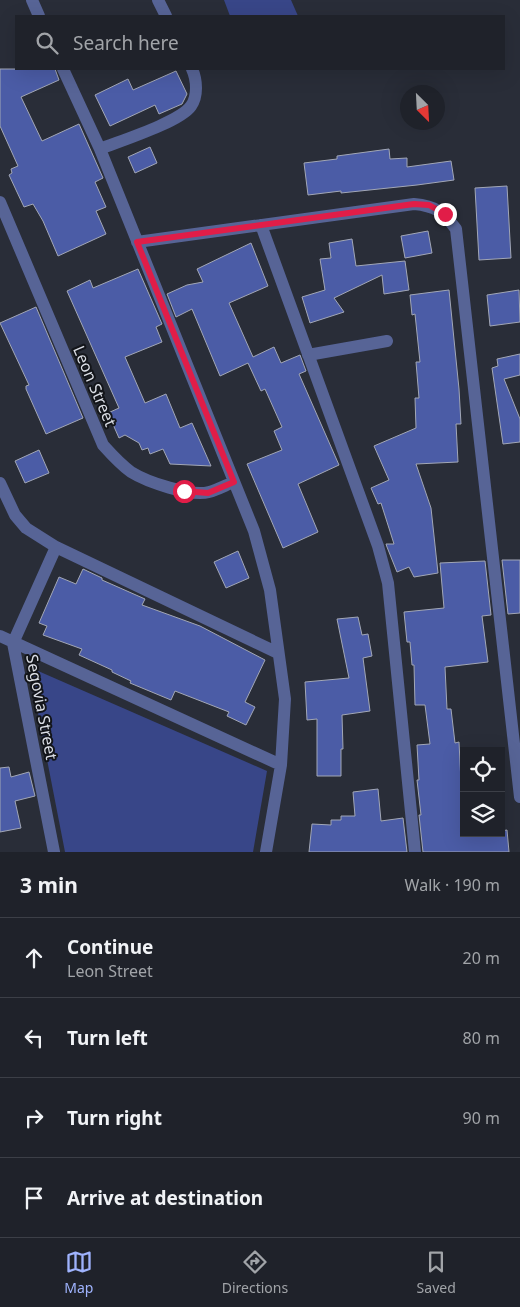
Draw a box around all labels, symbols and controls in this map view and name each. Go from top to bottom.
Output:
search box [15,15,505,70]
icon: search [33,29,61,57]
text: Search here [73,30,179,56]
north arrow [400,85,445,130]
route end [434,203,457,226]
street label: Leon Street [68,342,122,430]
route start [173,480,196,503]
street label: Segovia Street [21,652,63,762]
map controls [460,747,505,837]
button: locate [460,747,505,792]
button: layers [460,792,505,837]
text: 3 min [20,871,78,899]
text: Walk · 190 m [405,874,500,896]
text: Continue [67,934,153,960]
icon: ahead [20,944,48,972]
text: 20 m [463,947,500,969]
text: Leon Street [67,960,153,982]
icon: left [20,1024,48,1052]
text: Turn left [67,1025,148,1051]
text: 80 m [463,1027,500,1049]
icon: right [20,1104,48,1132]
text: Turn right [67,1105,162,1131]
text: 90 m [463,1107,500,1129]
icon: arrive [20,1184,48,1212]
text: Arrive at destination [67,1185,263,1211]
tab: Map [64,1248,93,1297]
tab: Directions [222,1248,288,1297]
tab: Saved [417,1248,456,1297]

